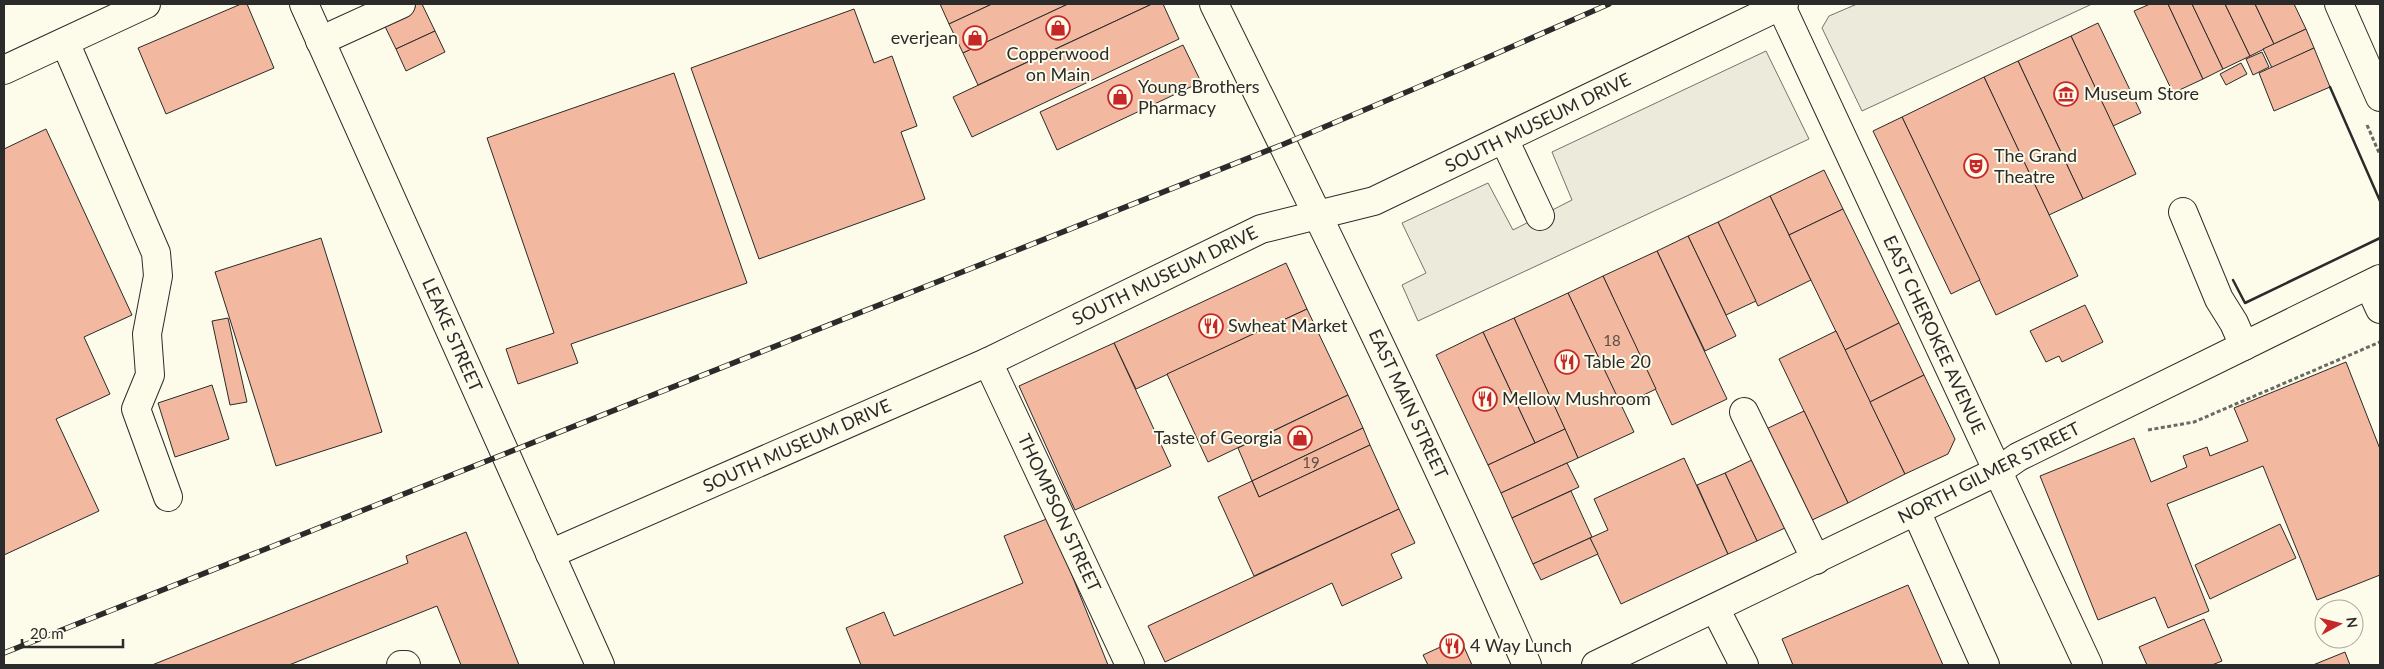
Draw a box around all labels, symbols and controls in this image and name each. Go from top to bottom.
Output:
shop icon: Copperwood on Main [1045,15,1071,41]
shop icon: everjean [962,25,988,51]
place label: everjean [891,26,958,48]
place label: Copperwood on Main [1007,42,1109,85]
street label: SOUTH MUSEUM DRIVE [1441,68,1634,177]
place label: Young Brothers Pharmacy [1138,75,1260,118]
museum icon: Museum Store [2053,81,2079,107]
place label: Museum Store [2084,82,2199,104]
shop icon: Young Brothers Pharmacy [1107,84,1133,110]
place label: The Grand Theatre [1994,144,2077,187]
theatre icon: The Grand Theatre [1963,153,1989,179]
street label: SOUTH MUSEUM DRIVE [1068,221,1261,330]
street label: EAST CHEROKEE AVENUE [1879,232,1991,437]
street label: LEAKE STREET [418,274,488,395]
restaurant icon: Swheat Market [1198,313,1224,339]
place label: Swheat Market [1228,314,1348,336]
street label: EAST MAIN STREET [1365,325,1453,482]
house number: 18 [1603,331,1621,349]
restaurant icon: Table 20 [1554,349,1580,375]
place label: Table 20 [1584,350,1651,372]
restaurant icon: Mellow Mushroom [1472,386,1498,412]
place label: Mellow Mushroom [1502,387,1651,409]
street label: SOUTH MUSEUM DRIVE [699,394,894,497]
street label: NORTH GILMER STREET [1894,416,2084,528]
shop icon: Taste of Georgia [1287,425,1313,451]
place label: Taste of Georgia [1154,426,1282,448]
street label: THOMPSON STREET [1014,430,1106,595]
house number: 19 [1302,453,1320,471]
north arrow [2314,599,2364,649]
scale bar [22,616,124,648]
text: N [2343,616,2361,629]
text: 20 m [30,624,64,642]
restaurant icon: 4 Way Lunch [1439,633,1465,659]
place label: 4 Way Lunch [1470,634,1572,656]

